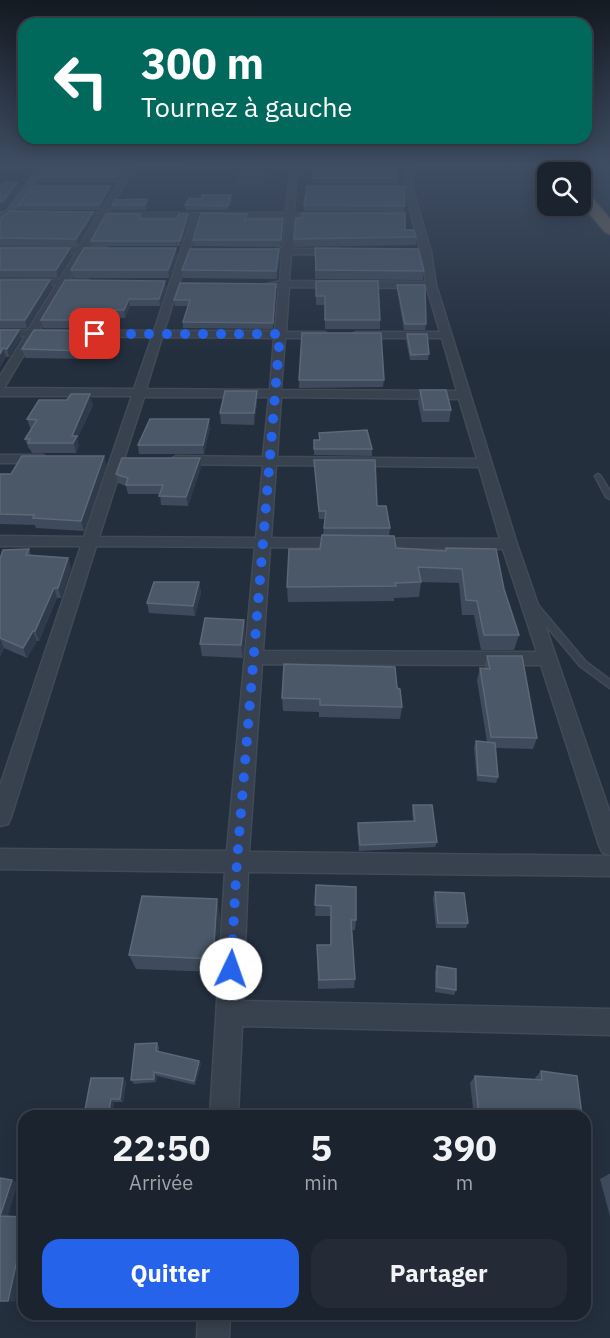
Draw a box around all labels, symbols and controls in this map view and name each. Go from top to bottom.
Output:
text: 300 m [141,36,264,91]
icon: left [42,42,120,120]
text: Tournez à gauche [141,89,352,124]
map controls [537,162,591,216]
button: search [537,162,591,216]
pin [69,308,120,359]
icon: arrive [78,317,111,350]
position arrow [199,937,263,1001]
text: 22:50 [112,1124,210,1171]
text: 5 [310,1124,332,1171]
text: 390 [432,1124,497,1171]
text: Arrivée [129,1169,193,1196]
text: min [304,1169,338,1196]
text: m [456,1169,473,1196]
button: Quitter [42,1239,299,1308]
button: Partager [311,1239,567,1308]

